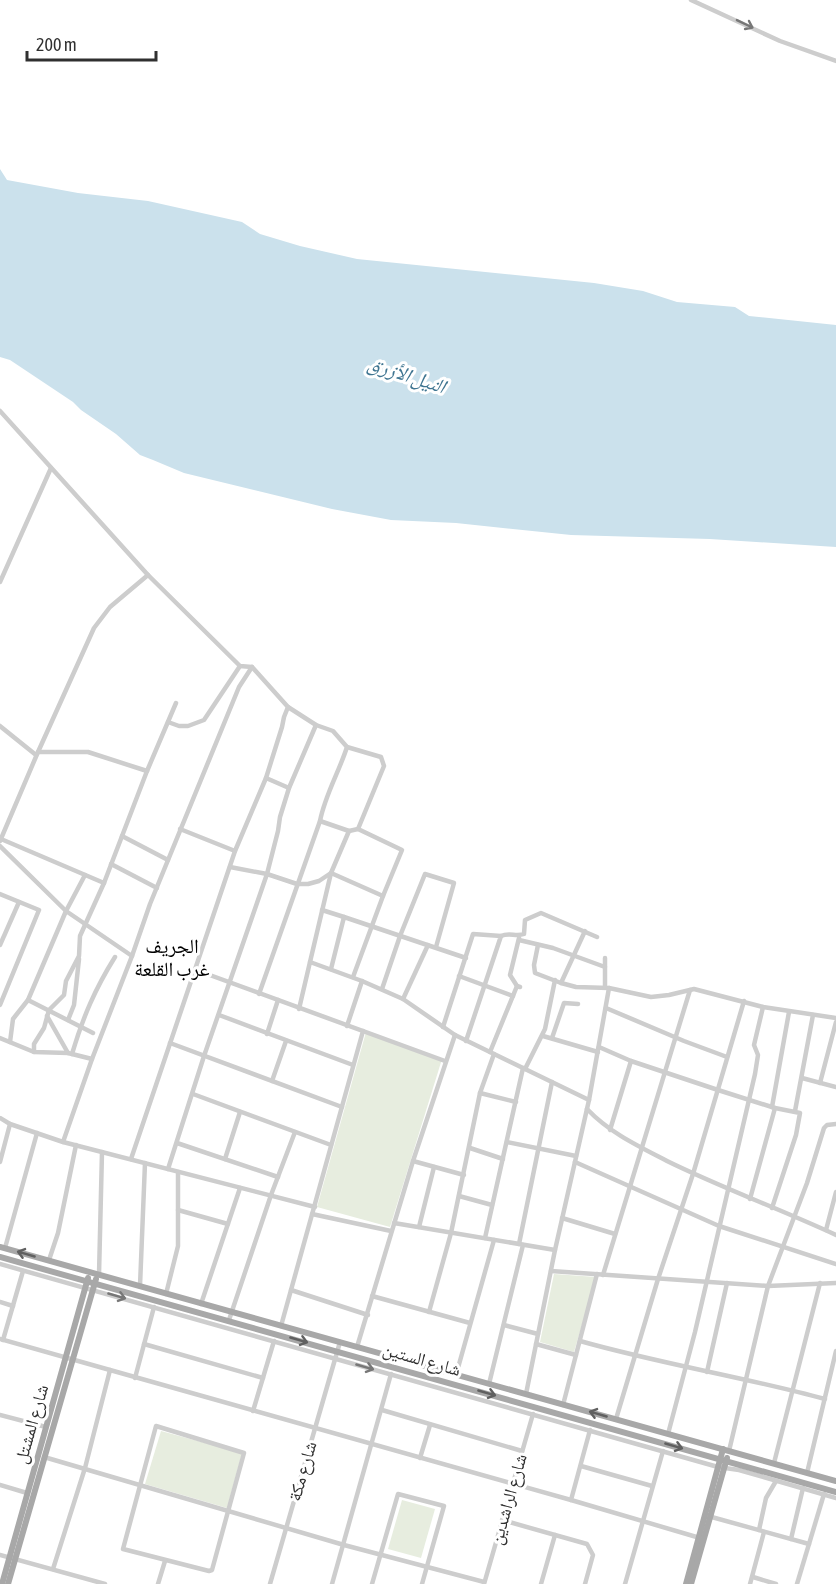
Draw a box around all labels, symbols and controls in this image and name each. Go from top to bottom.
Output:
one-way arrow [735,18,753,30]
scale bar [27,24,156,62]
text: 200 m [36,34,77,55]
water label: النيل الأزرق [365,351,451,400]
district label: الجريف غرب القلعة [134,934,210,980]
one-way arrow [17,1248,36,1259]
one-way arrow [107,1291,126,1303]
one-way arrow [289,1335,308,1346]
street label: شارع الستين [380,1338,463,1381]
one-way arrow [355,1362,374,1373]
street label: شارع المشتل [10,1382,53,1466]
one-way arrow [477,1388,496,1399]
one-way arrow [589,1408,608,1419]
street label: شارع مكة [283,1439,322,1504]
one-way arrow [665,1441,684,1452]
street label: شارع الراشدين [485,1451,532,1547]

